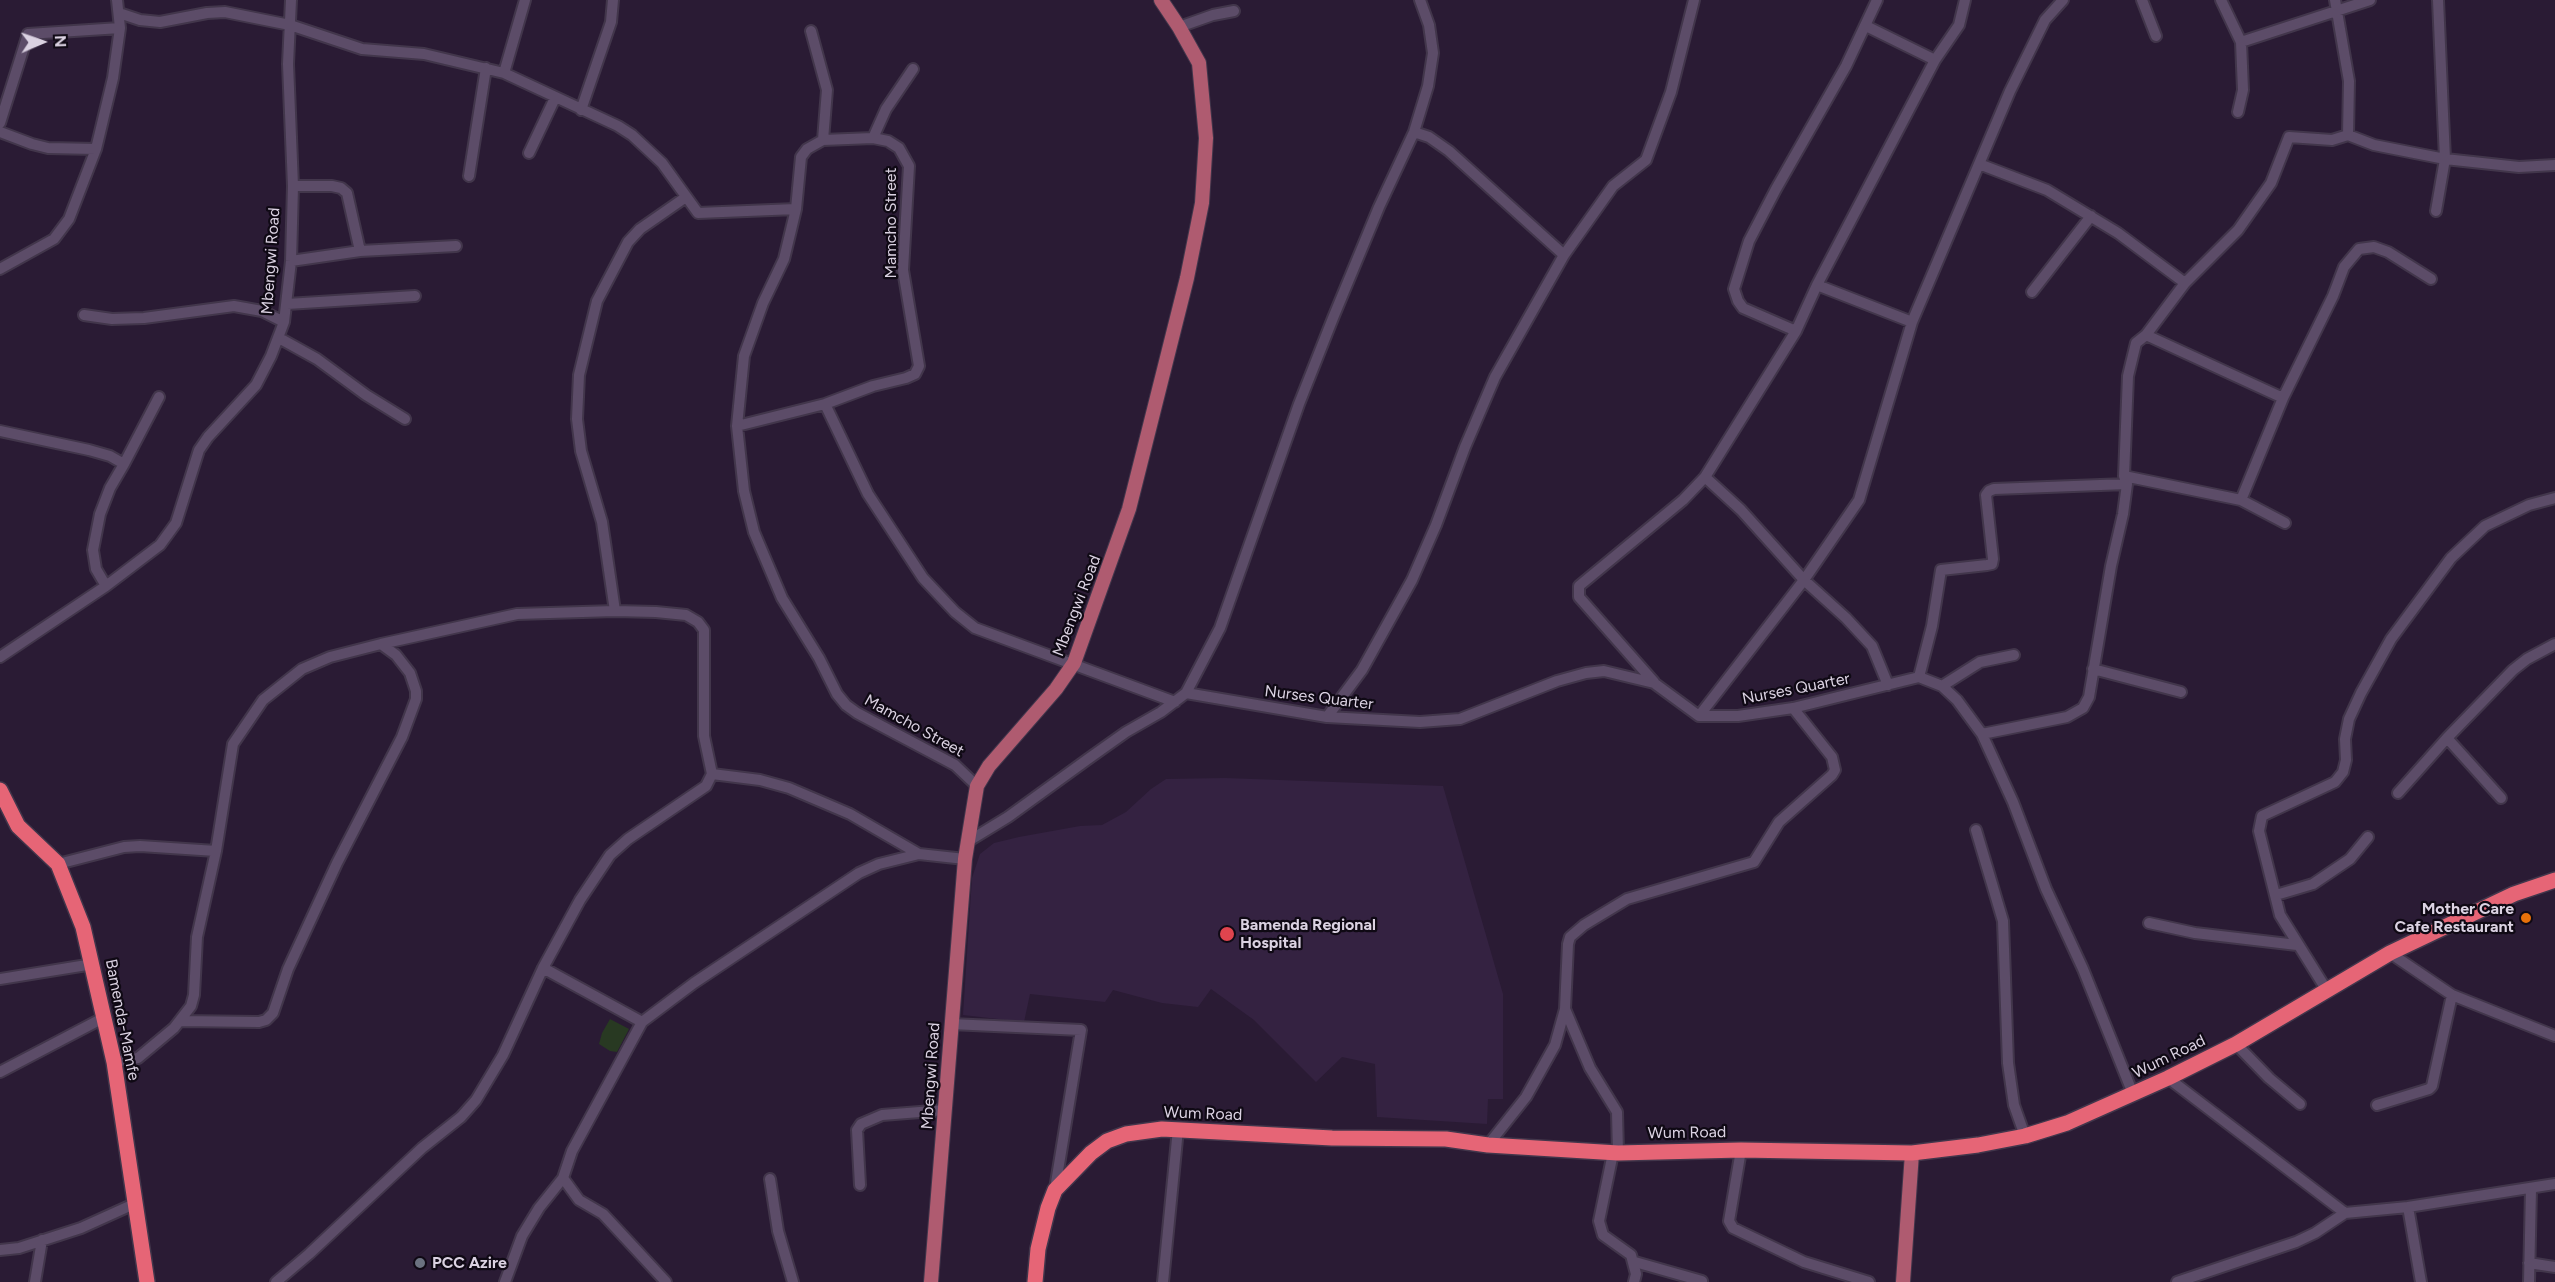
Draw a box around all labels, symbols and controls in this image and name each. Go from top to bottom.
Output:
north arrow [12,12,72,72]
text: N [51,35,70,48]
street label: Mamcho Street [881,168,901,278]
street label: Mbengwi Road [258,207,284,315]
street label: Mbengwi Road [1049,553,1105,659]
street label: Nurses Quarter [1740,669,1852,709]
street label: Nurses Quarter [1264,682,1374,714]
street label: Mamcho Street [861,691,967,761]
place label: Mother Care Cafe Restaurant [2394,899,2514,937]
marker: Mother Care Cafe Restaurant [2519,911,2533,925]
place label: Bamenda Regional Hospital [1240,915,1376,953]
marker: Bamenda Regional Hospital [1218,925,1236,943]
street label: Bamenda-Mamfe [101,958,143,1082]
street label: Mbengwi Road [918,1022,944,1130]
street label: Wum Road [2129,1031,2209,1083]
street label: Wum Road [1163,1103,1243,1125]
street label: Wum Road [1648,1123,1726,1143]
place label: PCC Azire [432,1253,507,1273]
marker: PCC Azire [413,1256,427,1270]

